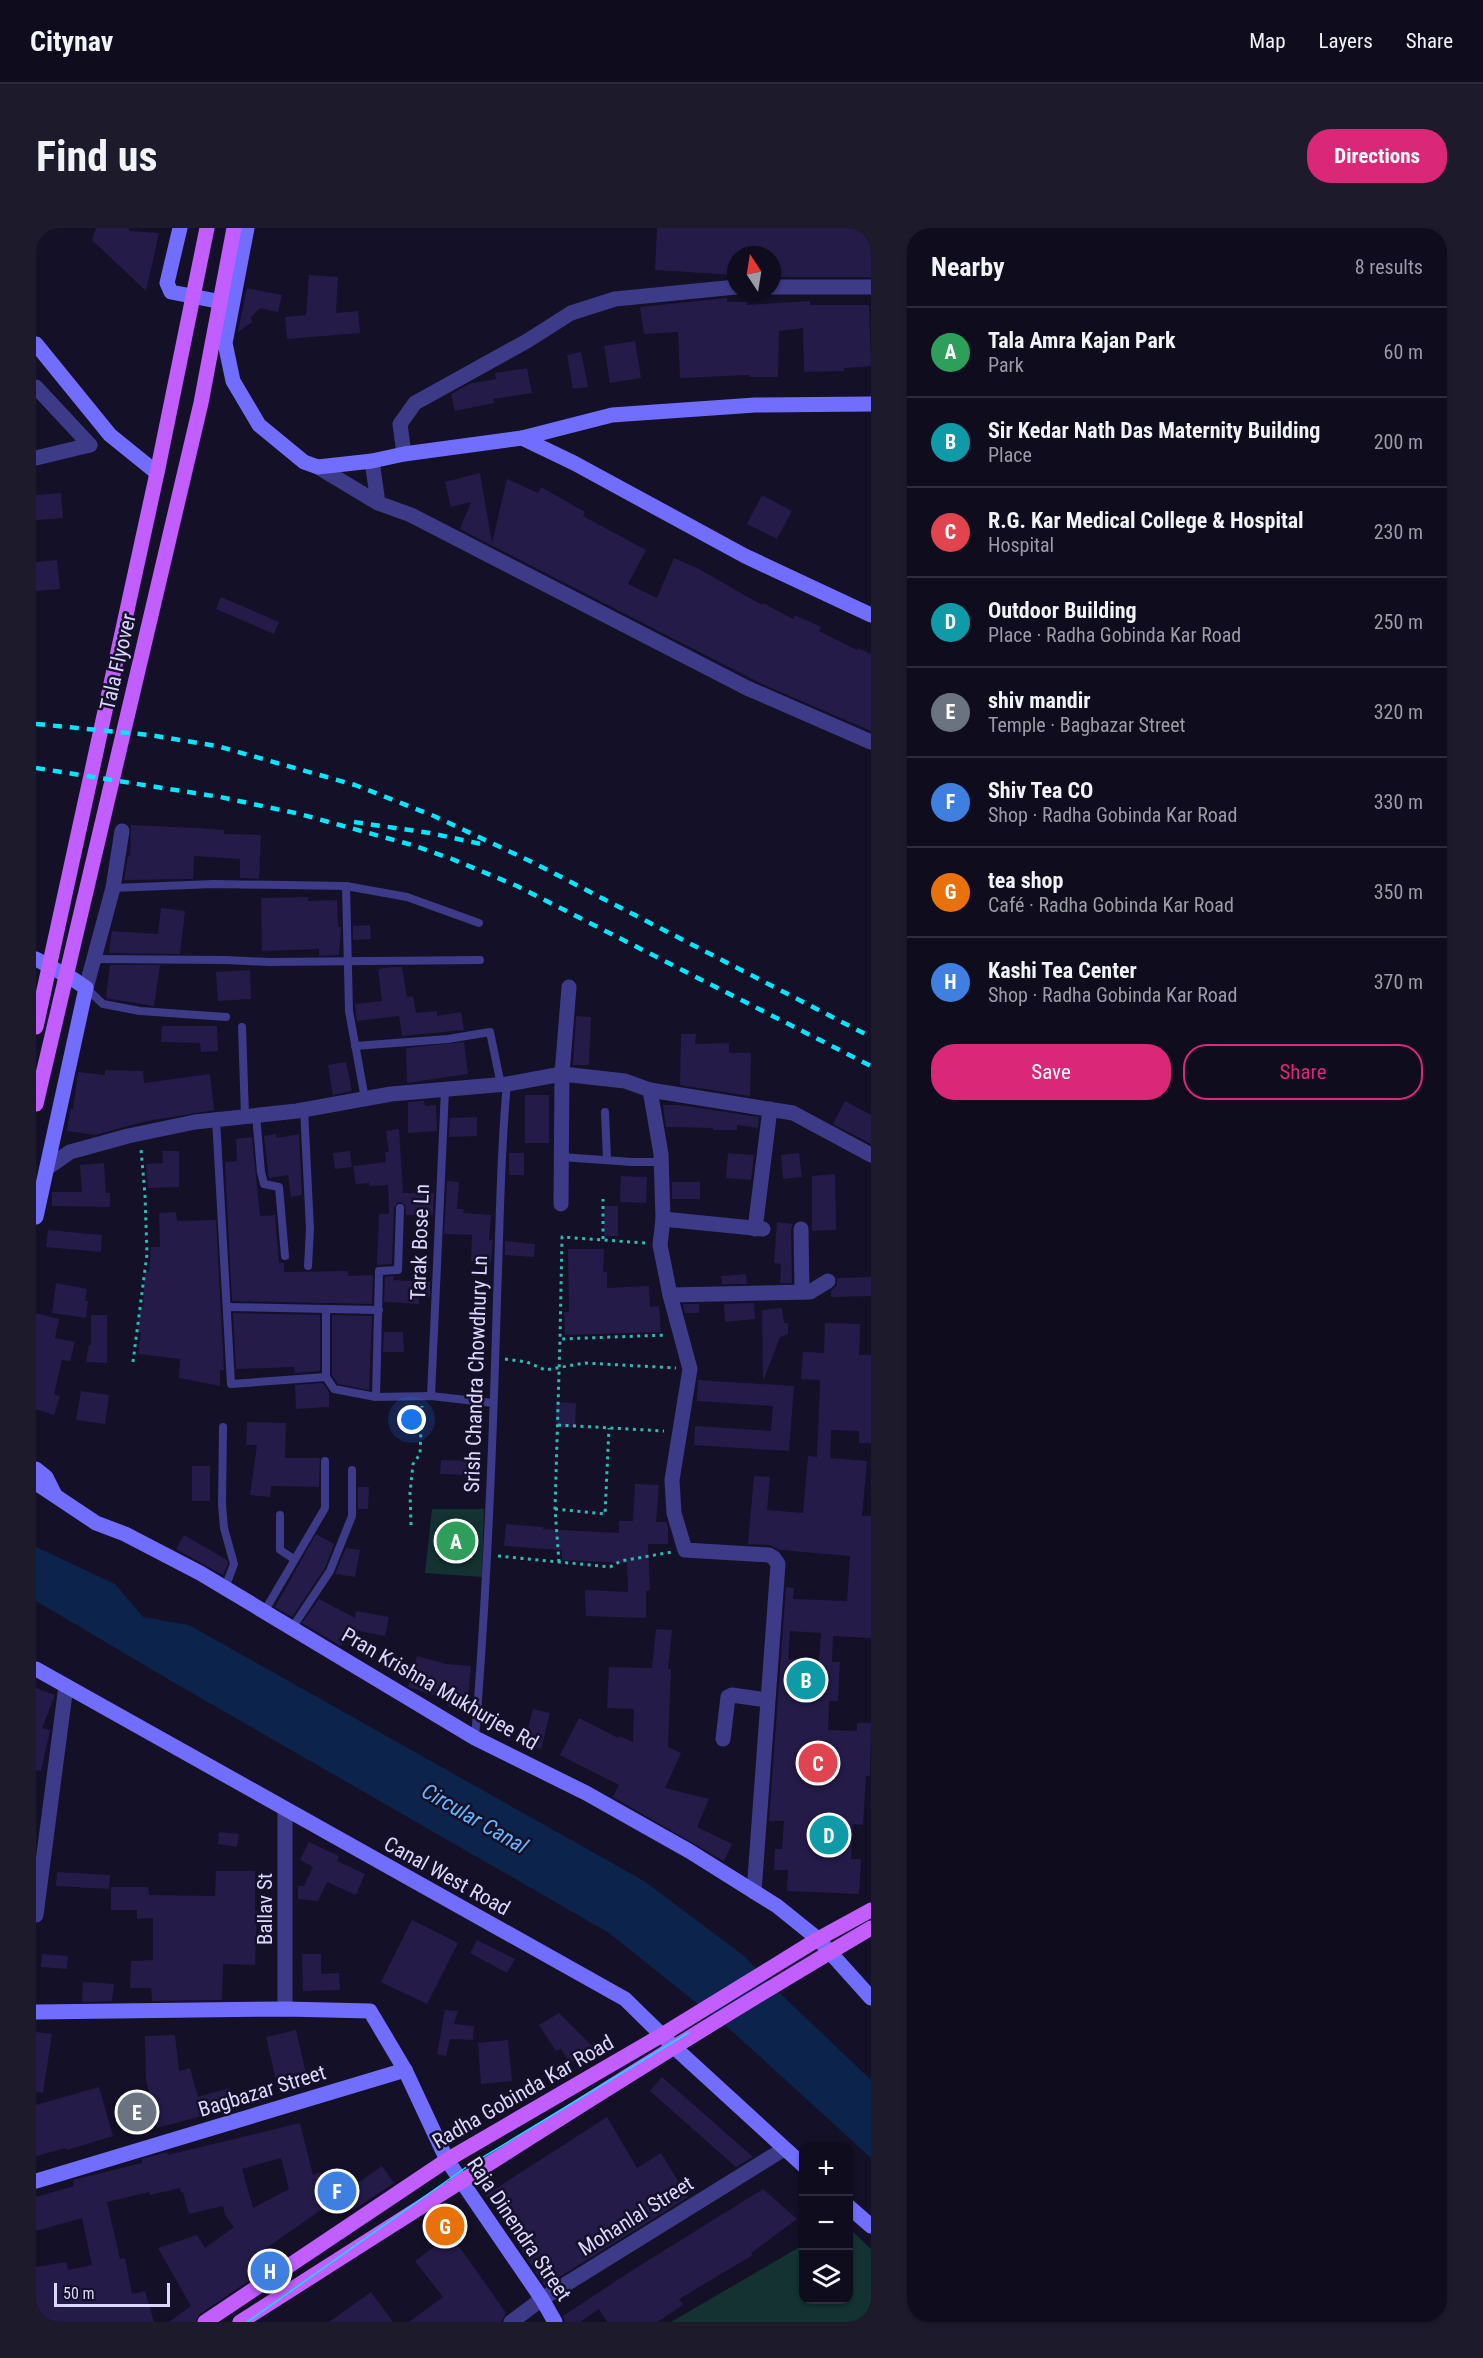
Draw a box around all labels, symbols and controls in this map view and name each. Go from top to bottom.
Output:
text: Citynav [30,25,113,58]
text: Map [1249,29,1286,53]
text: Layers [1319,29,1373,53]
text: Share [1406,29,1453,53]
button: Directions [1307,129,1447,183]
text: Find us [36,132,157,181]
north arrow [727,246,781,300]
text: Nearby [931,252,1005,282]
text: 8 results [1355,255,1423,279]
text: Tala Amra Kajan Park [988,328,1176,353]
text: A [945,340,956,364]
text: 60 m [1384,340,1423,364]
text: Park [988,353,1024,377]
text: Sir Kedar Nath Das Maternity Building [988,418,1320,443]
text: B [945,430,956,454]
text: 200 m [1374,430,1423,454]
text: Place [988,443,1032,467]
text: R.G. Kar Medical College & Hospital [988,508,1304,533]
text: C [945,520,956,544]
text: 230 m [1374,520,1423,544]
text: Hospital [988,533,1054,557]
text: Outdoor Building [988,598,1137,623]
text: D [945,610,956,634]
text: 250 m [1374,610,1423,634]
street label: Tala Flyover [95,611,141,713]
text: Place · Radha Gobinda Kar Road [988,623,1241,647]
text: shiv mandir [988,688,1091,713]
text: E [946,700,955,724]
text: 320 m [1374,700,1423,724]
text: Temple · Bagbazar Street [988,713,1185,737]
text: Shiv Tea CO [988,778,1093,803]
text: F [946,790,955,814]
text: 330 m [1374,790,1423,814]
text: Shop · Radha Gobinda Kar Road [988,803,1237,827]
text: tea shop [988,868,1063,893]
text: G [945,880,956,904]
text: 350 m [1374,880,1423,904]
text: Café · Radha Gobinda Kar Road [988,893,1234,917]
text: Kashi Tea Center [988,958,1137,983]
text: H [944,970,957,994]
text: 370 m [1374,970,1423,994]
text: Shop · Radha Gobinda Kar Road [988,983,1237,1007]
button: Save [931,1044,1171,1100]
button: Share [1183,1044,1423,1100]
street label: Tarak Bose Ln [406,1183,434,1301]
street label: Srish Chandra Chowdhury Ln [460,1255,492,1493]
your location [397,1405,426,1434]
pin: A [436,1518,476,1564]
street label: Pran Krishna Mukhurjee Rd [337,1623,543,1755]
pin: B [786,1658,826,1702]
pin: C [798,1740,838,1786]
water label: Circular Canal [417,1778,533,1859]
pin: D [810,1812,848,1858]
street label: Canal West Road [380,1832,514,1920]
street label: Ballav St [253,1873,277,1945]
street label: Radha Gobinda Kar Road [428,2030,618,2154]
street label: Bagbazar Street [195,2060,329,2122]
pin: E [118,2090,156,2134]
map controls [799,2142,853,2304]
button: + [799,2142,853,2196]
street label: Raja Dinendra Street [462,2153,576,2305]
pin: F [318,2168,356,2214]
street label: Mohanlal Street [574,2171,698,2261]
button: − [799,2196,853,2250]
pin: G [426,2204,464,2248]
pin: H [250,2248,290,2294]
button: layers [799,2250,853,2304]
scale bar [54,2280,170,2308]
text: 50 m [63,2284,95,2303]

